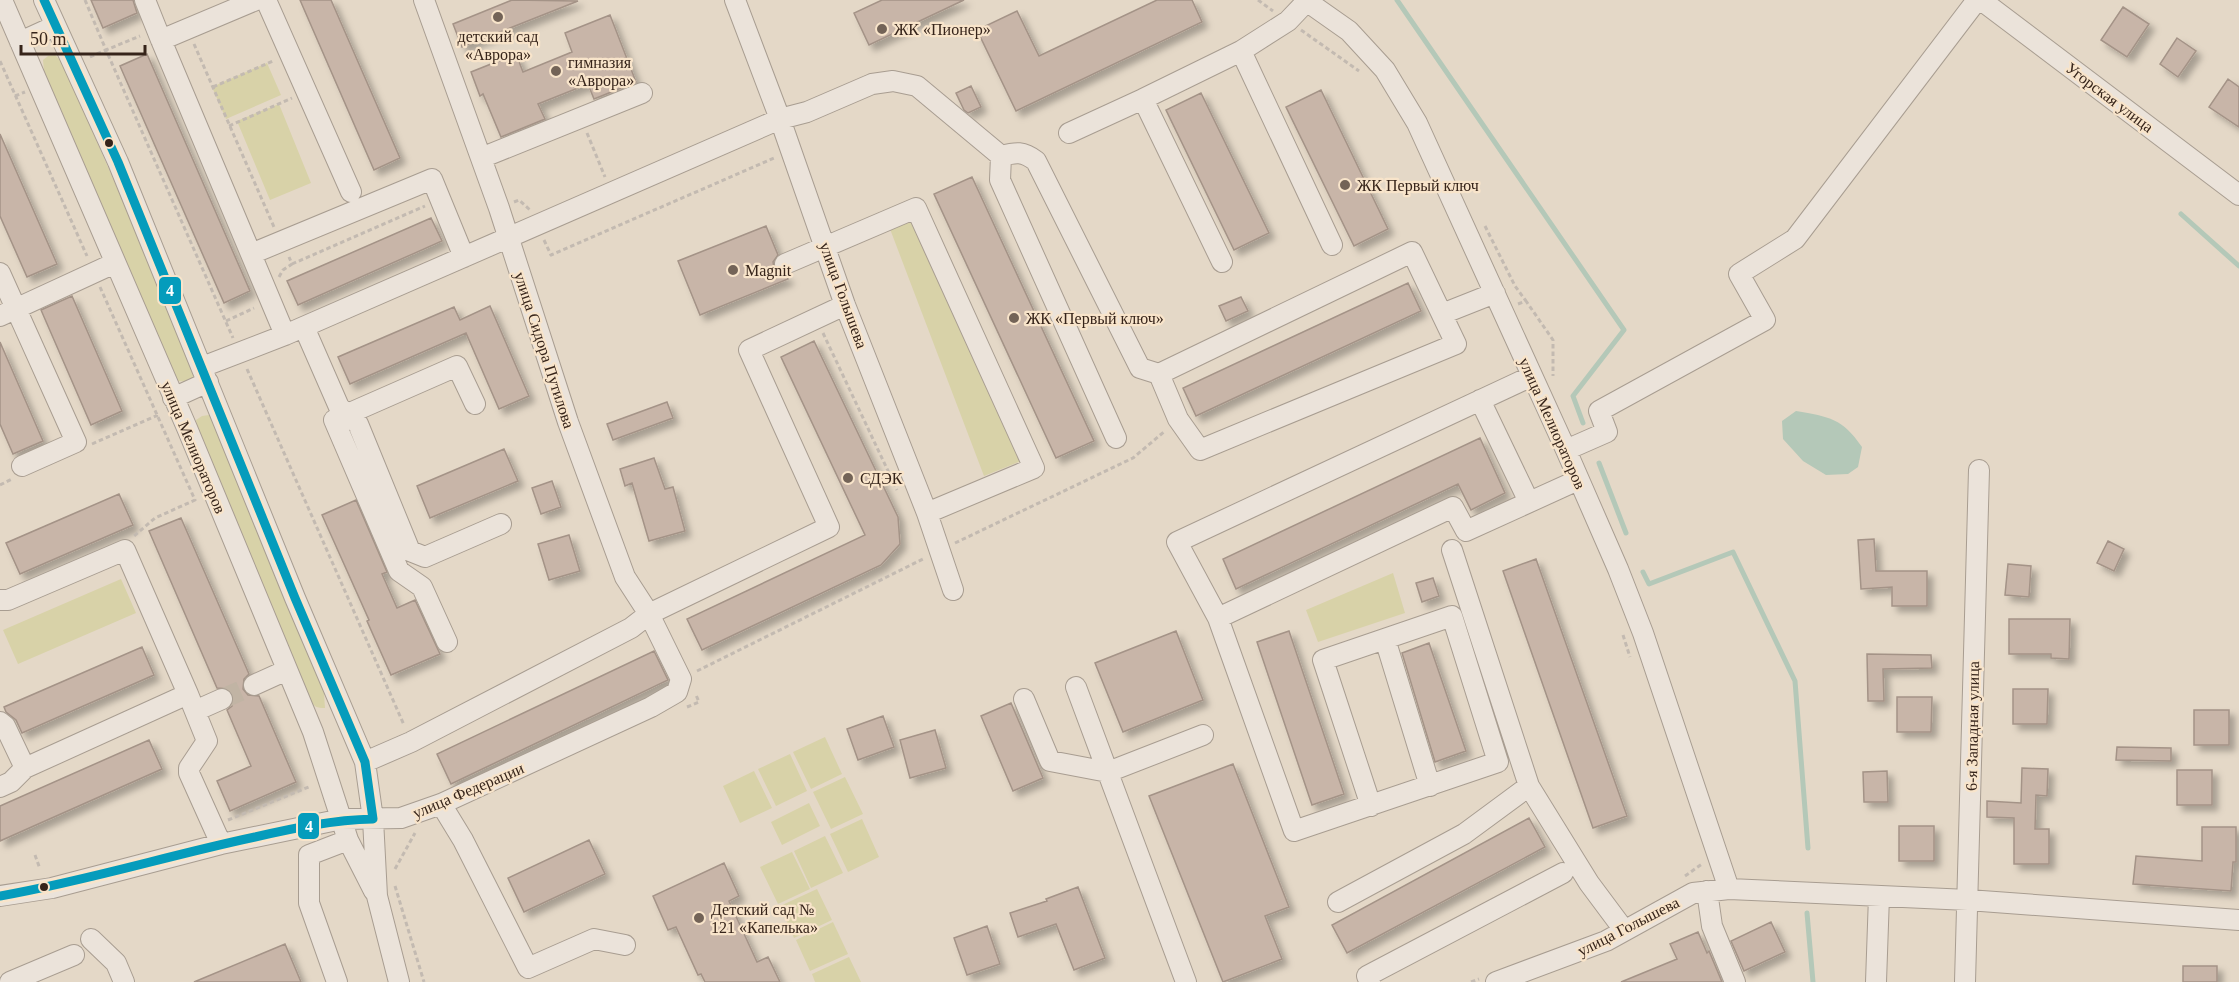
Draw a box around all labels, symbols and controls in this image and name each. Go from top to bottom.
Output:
marker: детский сад «Аврора» [491,10,505,24]
scale bar [21,18,146,56]
place label: ЖК «Пионер» [894,21,991,39]
marker: ЖК «Пионер» [875,22,889,36]
place label: детский сад «Аврора» [458,28,538,64]
text: 50 m [30,29,67,49]
place label: гимназия «Аврора» [568,54,634,90]
street label: Угорская улица [2062,59,2157,136]
marker: гимназия «Аврора» [549,64,563,78]
unlabelled marker [103,137,115,149]
place label: ЖК Первый ключ [1357,177,1479,195]
marker: ЖК Первый ключ [1338,178,1352,192]
street label: улица Голышева [815,240,871,351]
place label: Magnit [745,262,792,280]
marker: Magnit [726,263,740,277]
street label: улица Сидора Путилова [510,270,578,431]
line badge: 4 [158,276,182,305]
text: 4 [166,282,174,299]
place label: ЖК «Первый ключ» [1026,310,1164,328]
marker: ЖК «Первый ключ» [1007,311,1021,325]
street label: улица Мелиораторов [1515,355,1589,492]
street label: улица Мелиораторов [157,378,229,517]
place label: СДЭК [860,470,903,488]
marker: СДЭК [841,471,855,485]
street label: 6-я Западная улица [1963,661,1983,791]
street label: улица Федерации [410,759,527,822]
line badge: 4 [297,812,320,840]
text: 4 [305,818,313,835]
unlabelled marker [38,881,50,893]
street label: улица Голышева [1575,894,1682,960]
place label: Детский сад № 121 «Капелька» [711,901,818,936]
marker: Детский сад № 121 «Капелька» [692,911,706,925]

